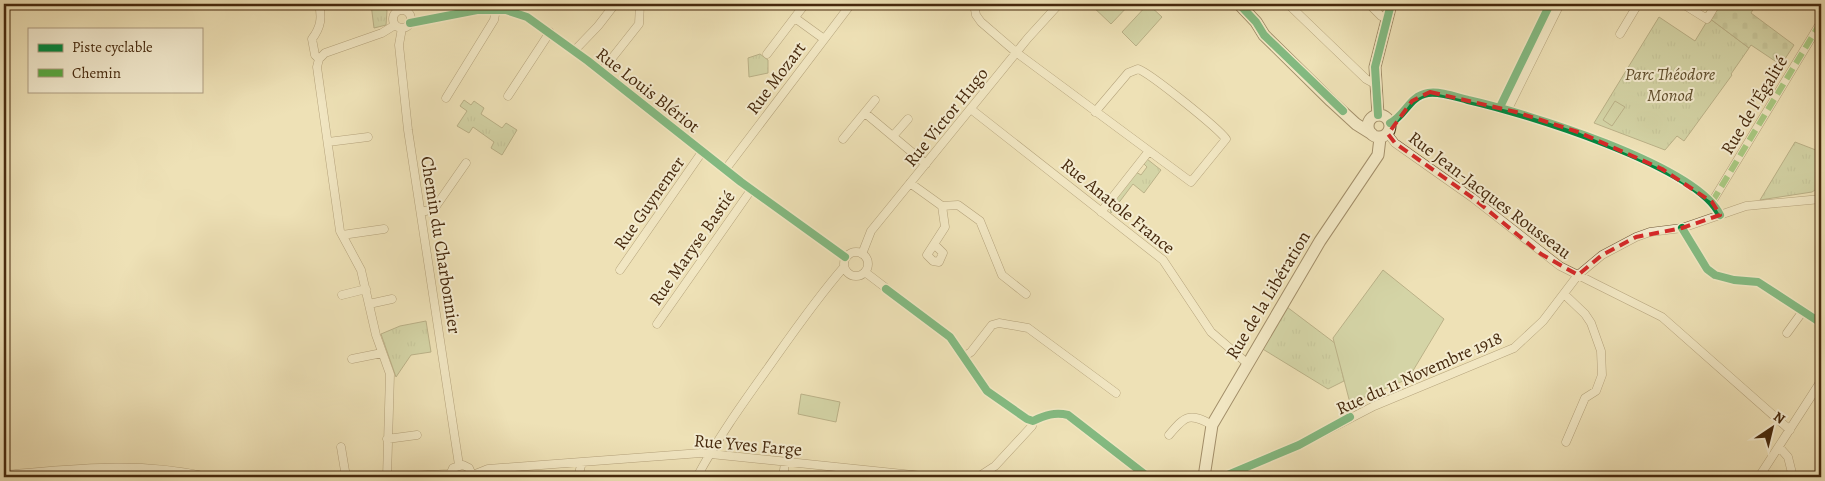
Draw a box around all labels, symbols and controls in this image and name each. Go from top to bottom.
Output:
legend [28,28,202,92]
text: Piste cyclable [72,37,153,57]
street label: Rue Mozart [741,37,811,119]
street label: Rue Louis Blériot [591,42,705,138]
street label: Rue de l'Égalité [1715,51,1793,159]
street label: Rue Victor Hugo [898,62,994,172]
park label: Parc Théodore Monod [1625,62,1716,107]
text: Chemin [72,63,121,83]
street label: Rue Jean-Jacques Rousseau [1404,126,1577,264]
street label: Rue Guynemer [608,151,690,255]
street label: Rue Anatole France [1056,152,1180,260]
street label: Chemin du Charbonnier [415,155,467,336]
street label: Rue Maryse Bastié [644,186,740,310]
street label: Rue de la Libération [1220,226,1316,364]
street label: Rue du 11 Novembre 1918 [1332,326,1506,420]
north arrow [1748,404,1798,454]
text: N [1770,407,1789,428]
street label: Rue Yves Farge [693,428,803,462]

